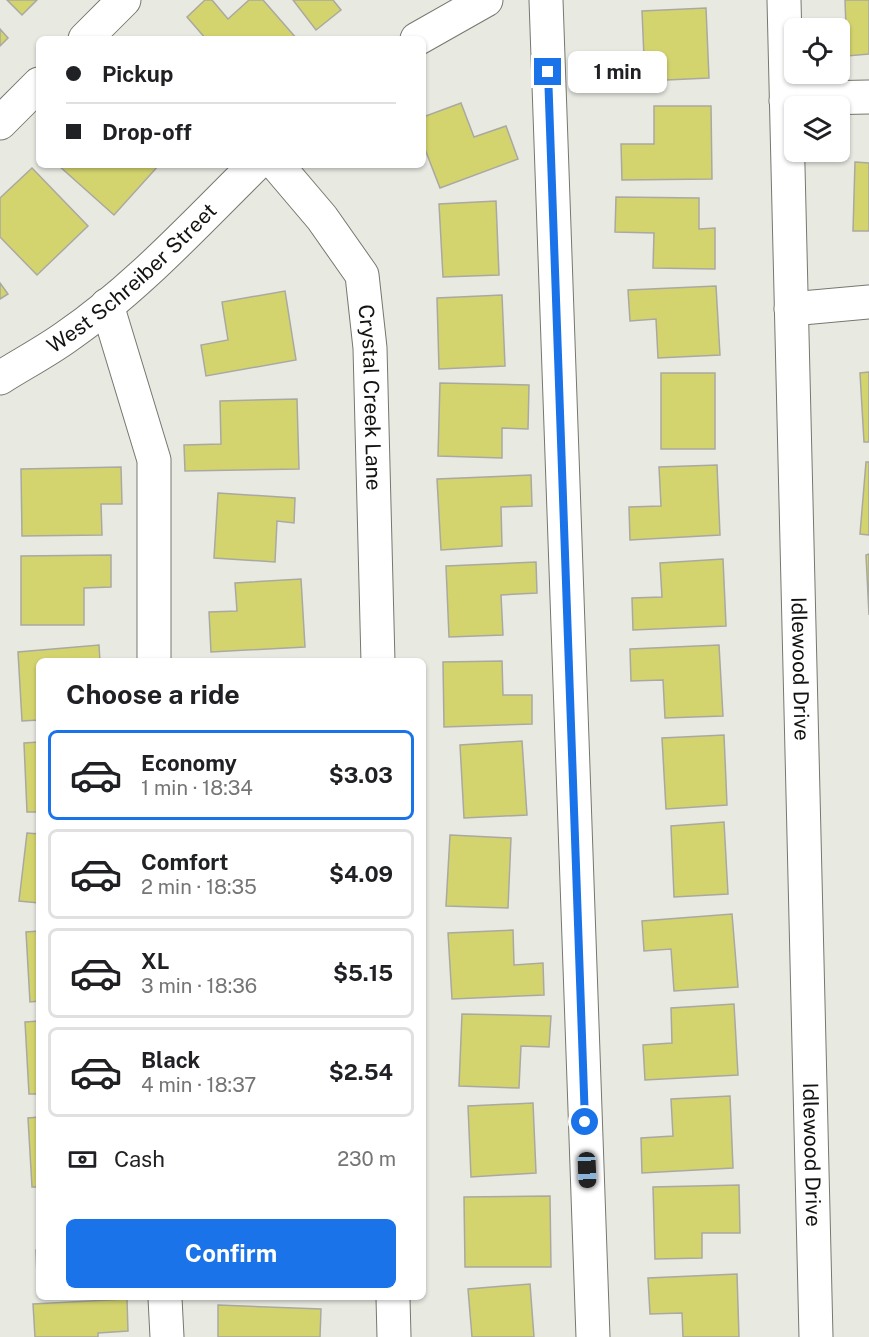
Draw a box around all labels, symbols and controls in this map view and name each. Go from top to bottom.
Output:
map controls [784,18,850,162]
button: locate [784,18,850,84]
callout: 1 min [569,51,668,93]
route end [534,58,561,85]
text: 1 min [593,60,642,84]
text: Pickup [102,61,173,87]
button: layers [784,96,850,162]
text: Drop-off [102,119,192,145]
street label: West Schreiber Street [42,198,222,358]
street label: Crystal Creek Lane [353,303,387,491]
street label: Idlewood Drive [786,597,815,741]
text: Choose a ride [66,678,240,710]
icon: car [69,748,123,802]
text: Economy [141,750,237,776]
text: $3.03 [329,762,393,788]
text: 1 min · 18:34 [141,776,253,800]
icon: car [69,847,123,901]
text: Comfort [141,849,228,875]
text: $4.09 [329,861,393,887]
text: 2 min · 18:35 [141,875,257,899]
icon: car [69,946,123,1000]
text: XL [141,948,169,974]
text: $5.15 [333,960,393,986]
text: 3 min · 18:36 [141,974,257,998]
icon: car [69,1045,123,1099]
text: Black [141,1047,200,1073]
text: $2.54 [329,1059,393,1085]
text: 4 min · 18:37 [141,1073,256,1097]
street label: Idlewood Drive [798,1082,826,1227]
route start [571,1108,598,1135]
icon: cash [66,1143,99,1176]
text: Cash [114,1146,165,1172]
text: 230 m [337,1147,396,1171]
car [577,1152,597,1188]
button: Confirm [66,1219,396,1288]

